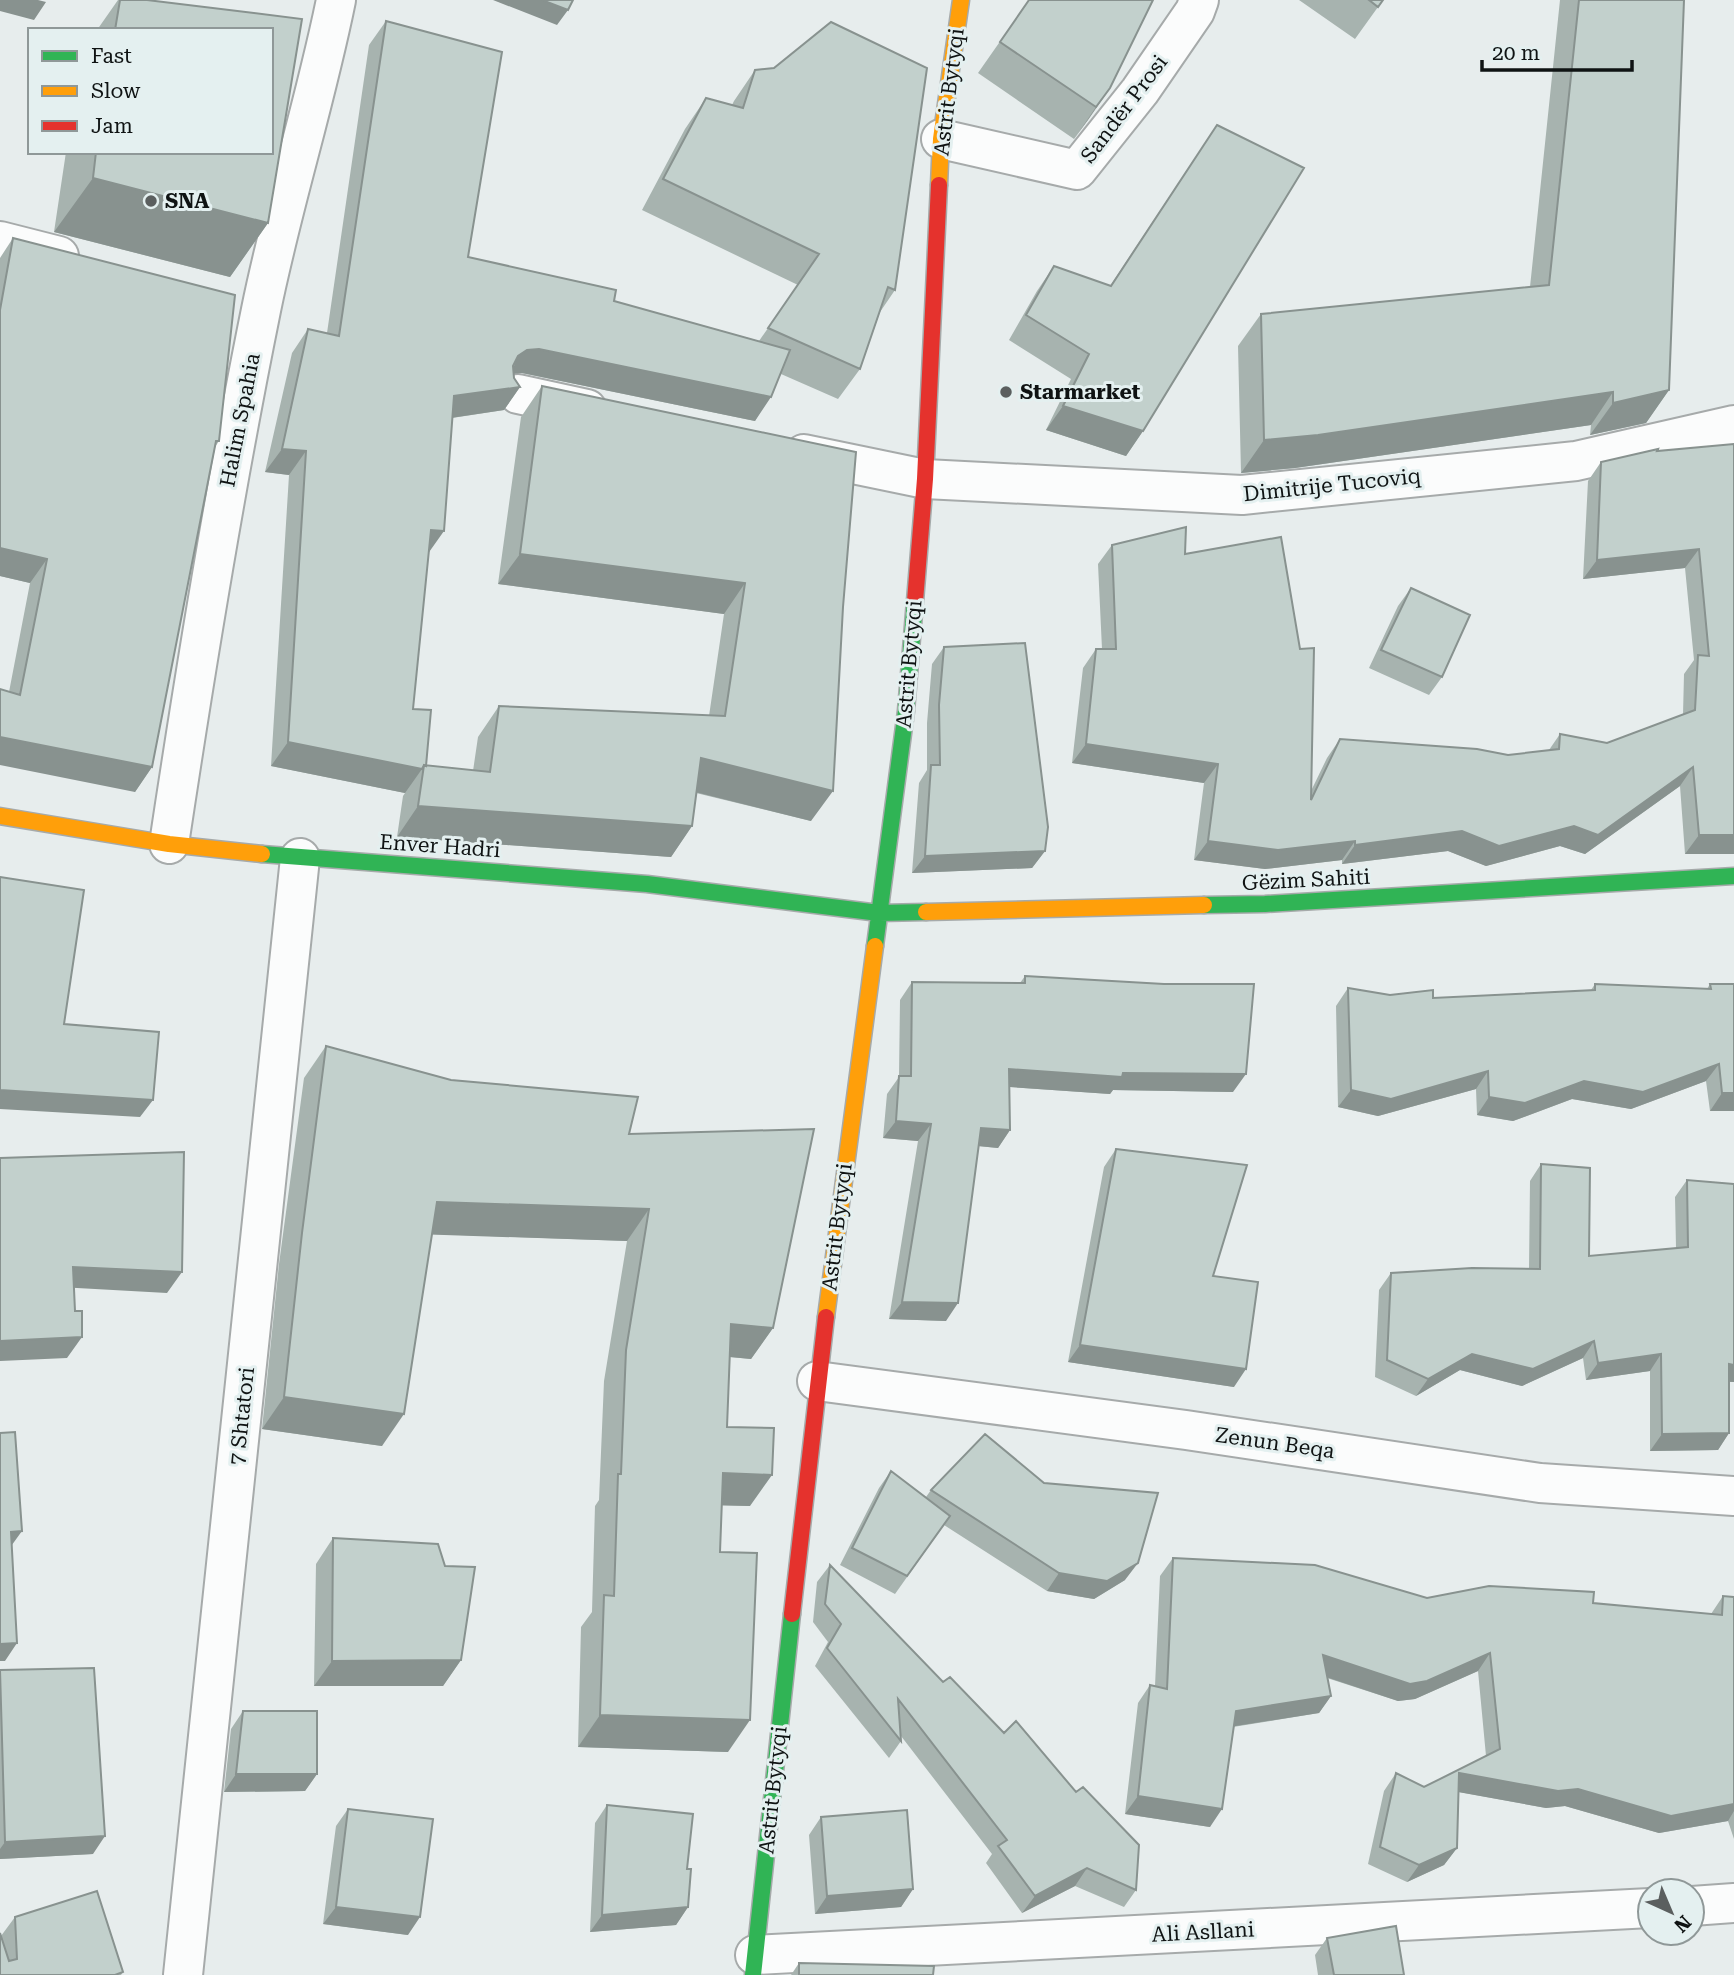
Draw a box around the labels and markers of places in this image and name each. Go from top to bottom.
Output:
place label: SNA [165,189,209,213]
marker: SNA [143,193,159,209]
place label: Starmarket [1020,380,1141,404]
marker: Starmarket [998,384,1014,400]

